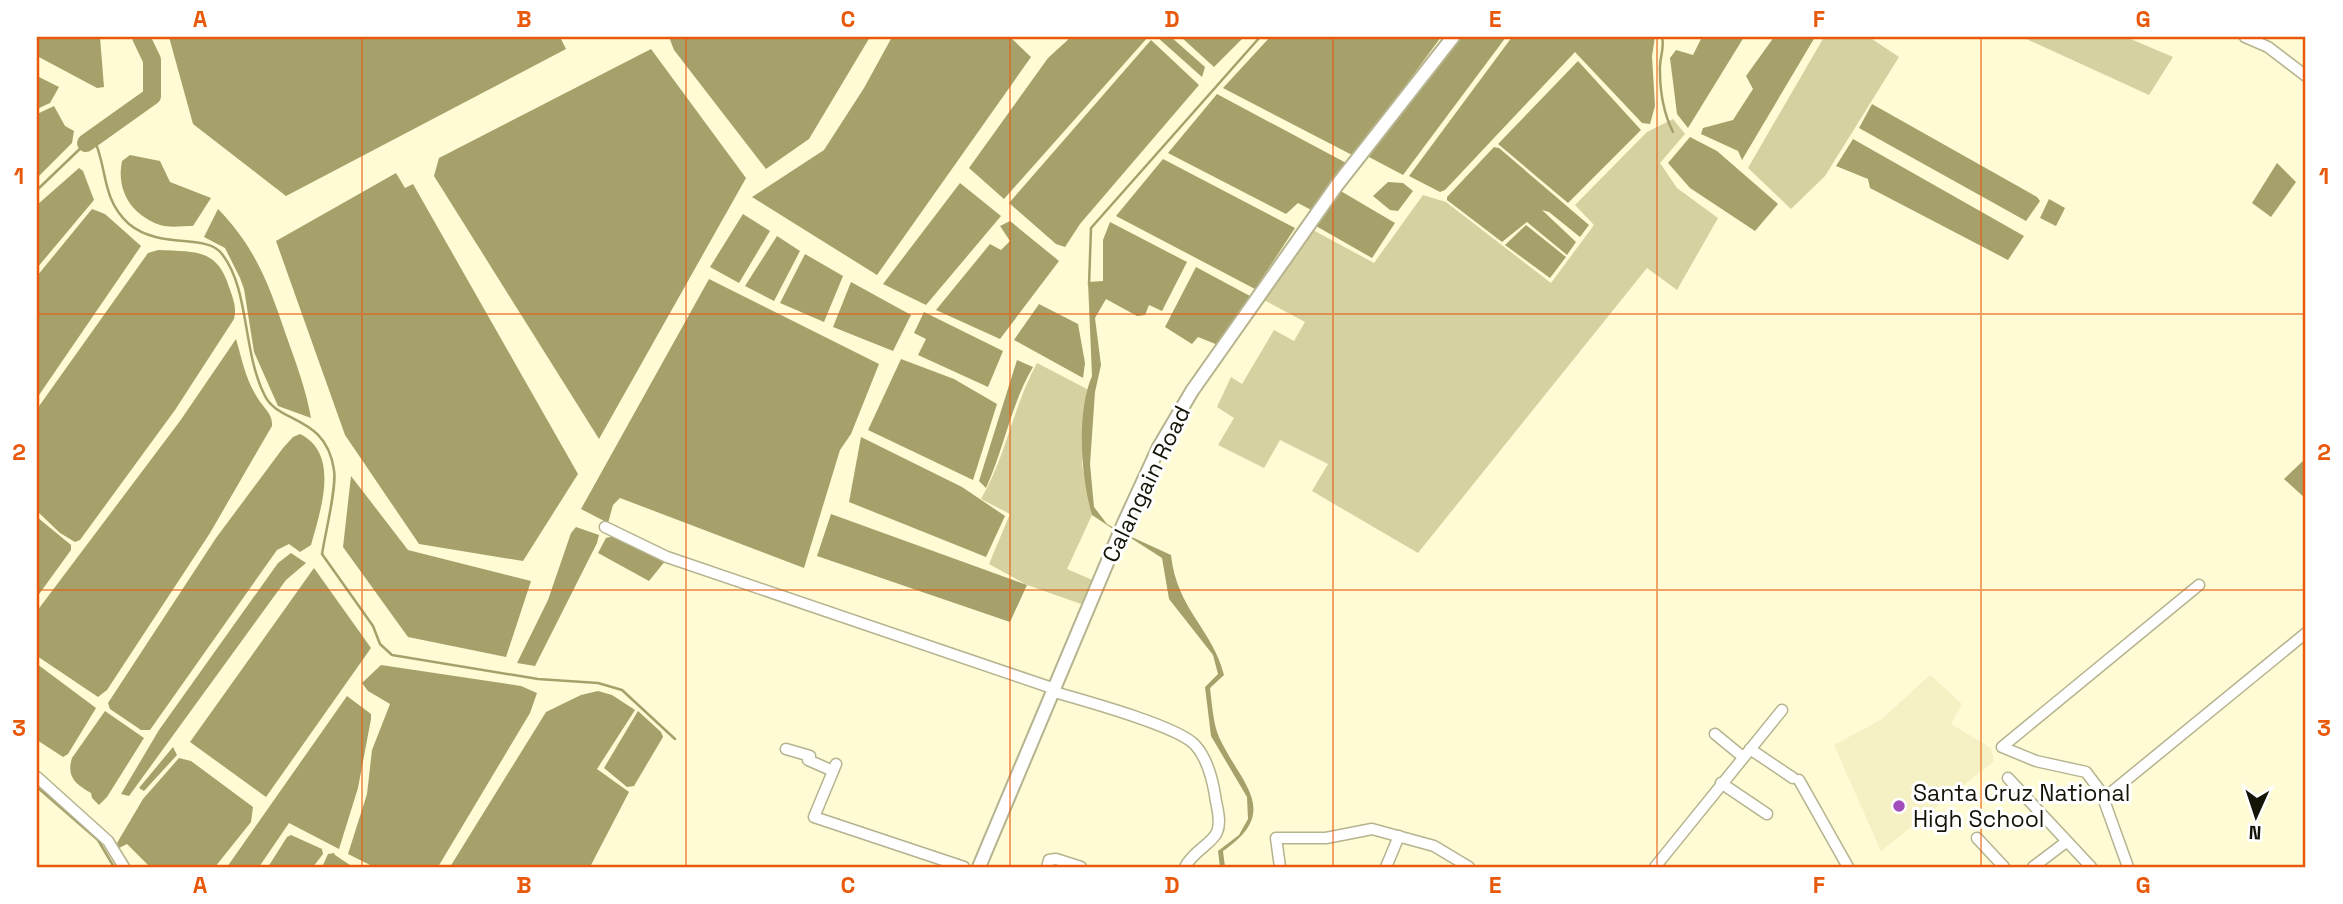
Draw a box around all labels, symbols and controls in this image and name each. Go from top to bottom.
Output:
text: A [193,4,208,34]
text: B [516,4,532,34]
text: C [841,4,855,34]
text: D [1164,4,1180,34]
text: E [1489,4,1501,34]
text: F [1813,4,1825,34]
text: G [2135,4,2151,34]
text: 1 [14,161,24,191]
text: 1 [2319,161,2329,191]
street label: Calangain Road [1095,401,1197,567]
text: 2 [12,437,26,467]
text: 2 [2317,437,2331,467]
text: 3 [12,713,26,743]
text: 3 [2317,713,2331,743]
place label: Santa Cruz National High School [1913,778,2130,834]
north arrow [2220,782,2290,852]
marker: Santa Cruz National High School [1891,798,1907,814]
text: N [2248,820,2262,845]
text: A [193,870,208,900]
text: B [516,870,532,900]
text: C [841,870,855,900]
text: D [1164,870,1180,900]
text: E [1489,870,1501,900]
text: F [1813,870,1825,900]
text: G [2135,870,2151,900]

